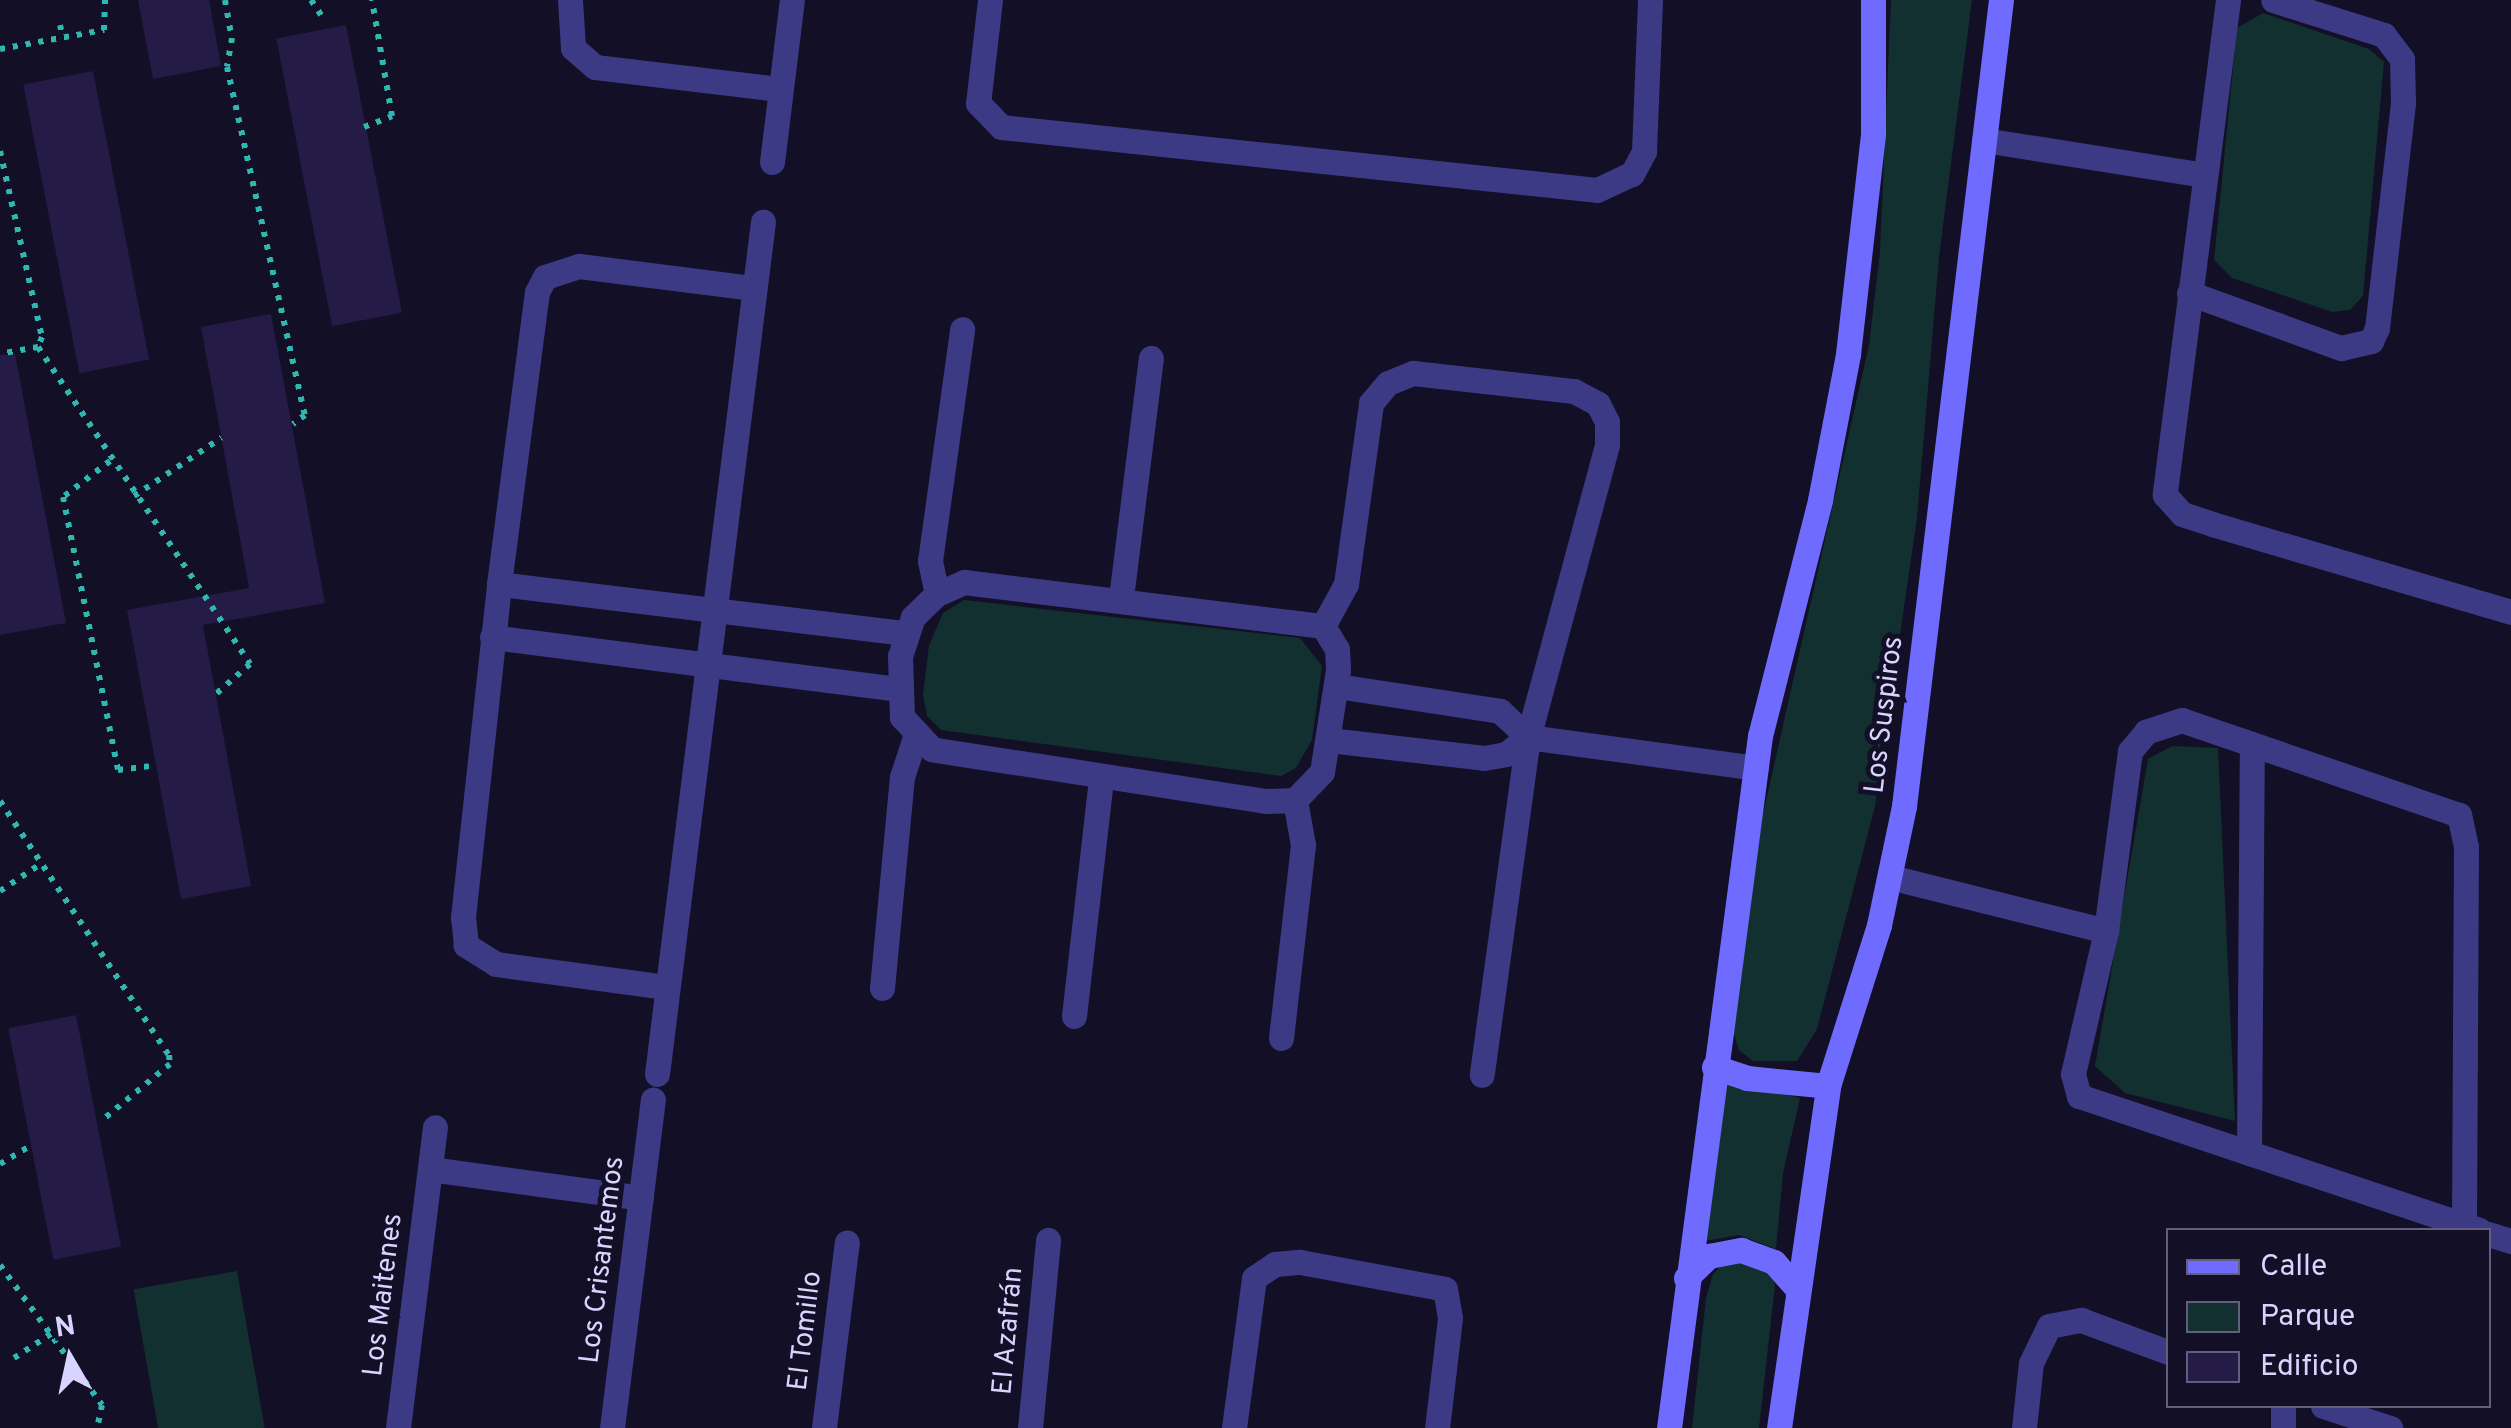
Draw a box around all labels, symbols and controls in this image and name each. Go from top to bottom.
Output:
street label: Los Suspiros [1859,635,1911,795]
street label: Los Crisantemos [574,1155,632,1365]
street label: Los Maitenes [357,1212,411,1378]
legend [2166,1228,2491,1408]
text: Calle [2260,1249,2327,1286]
street label: El Azafrán [987,1265,1031,1397]
street label: El Tomillo [782,1269,830,1393]
text: Parque [2260,1299,2355,1336]
north arrow [20,1308,120,1408]
text: N [53,1309,78,1348]
text: Edificio [2260,1349,2358,1386]

